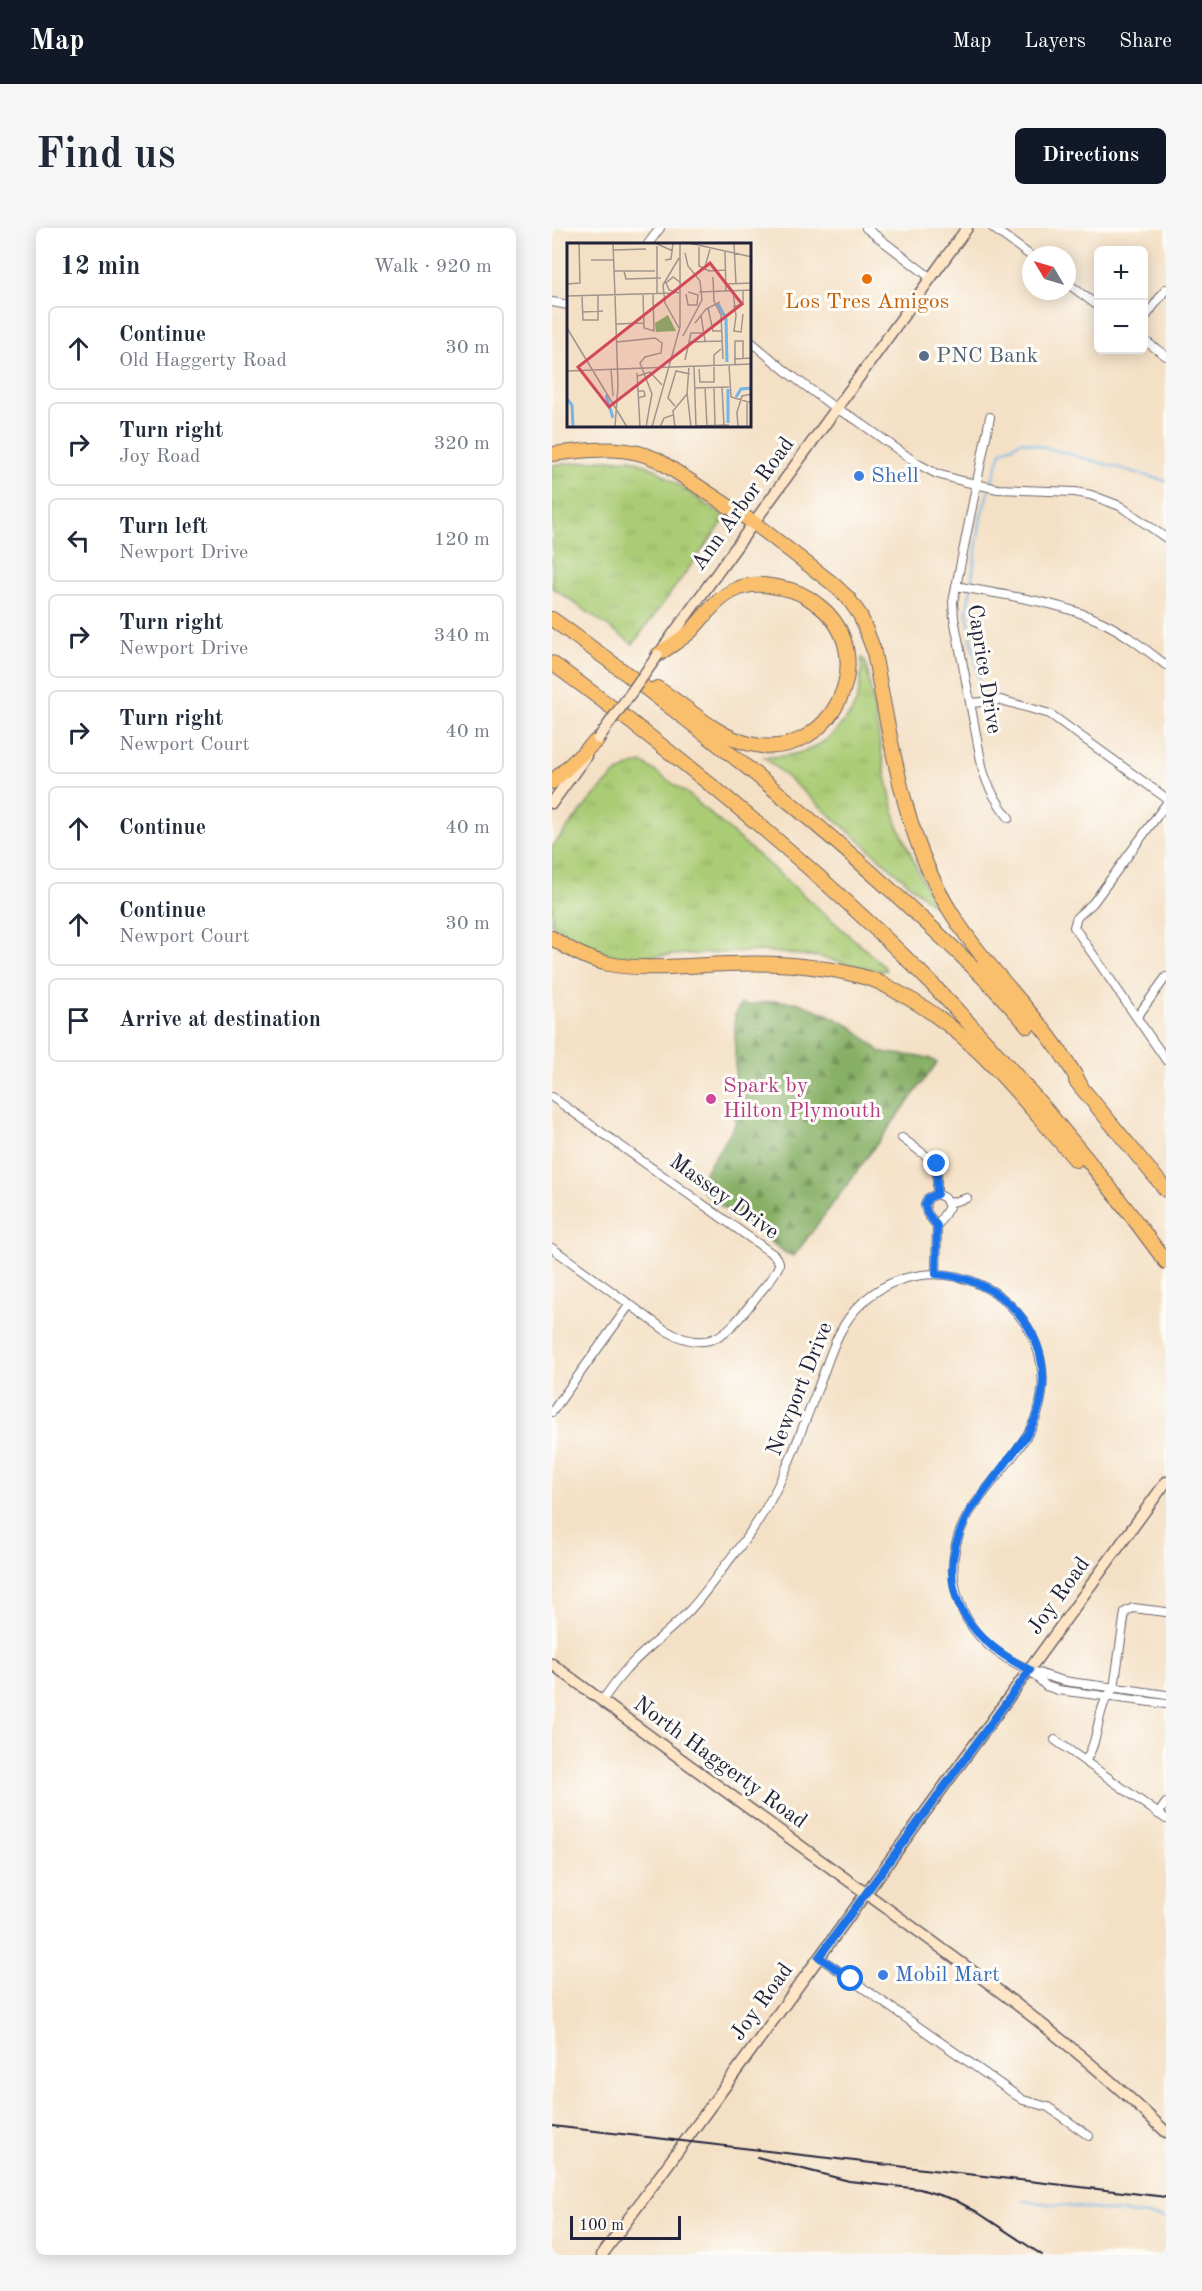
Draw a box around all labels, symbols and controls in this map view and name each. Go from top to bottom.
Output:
text: Map [30,28,84,56]
text: Map [952,31,991,52]
text: Layers [1024,31,1086,52]
text: Share [1119,31,1172,52]
button: Directions [1015,128,1166,184]
text: Find us [36,135,175,177]
inset map [567,243,752,428]
north arrow [1022,246,1076,300]
map controls [1094,246,1148,354]
button: + [1094,246,1148,300]
text: 12 min [60,254,140,280]
text: Walk · 920 m [373,257,492,277]
marker: Los Tres Amigos [860,272,874,286]
place label: Los Tres Amigos [785,291,949,313]
button: − [1094,300,1148,354]
text: Continue [119,324,206,346]
icon: ahead [62,332,95,365]
text: 30 m [445,338,490,358]
place label: PNC Bank [936,345,1038,367]
marker: PNC Bank [917,349,931,363]
text: Old Haggerty Road [119,351,287,371]
text: Turn right [119,420,223,442]
icon: right [62,428,95,461]
street label: Ann Arbor Road [687,433,799,575]
text: 320 m [434,434,490,454]
text: Joy Road [119,447,200,467]
place label: Shell [871,465,919,487]
marker: Shell [852,469,866,483]
text: Turn left [119,516,208,538]
icon: left [62,524,95,557]
text: 120 m [434,530,490,550]
text: Newport Drive [119,543,248,563]
street label: Caprice Drive [963,603,1005,735]
text: Turn right [119,612,223,634]
icon: right [62,620,95,653]
text: 340 m [434,626,490,646]
text: Newport Drive [119,639,248,659]
text: Turn right [119,708,223,730]
icon: right [62,716,95,749]
text: 40 m [445,722,490,742]
text: Newport Court [119,735,249,755]
icon: ahead [62,812,95,845]
text: Continue [119,817,206,839]
text: 40 m [445,818,490,838]
text: Continue [119,900,206,922]
icon: ahead [62,908,95,941]
text: 30 m [445,914,490,934]
text: Newport Court [119,927,249,947]
icon: arrive [62,1004,95,1037]
text: Arrive at destination [119,1009,321,1031]
place label: Spark by Hilton Plymouth [723,1075,881,1122]
marker: Spark by Hilton Plymouth [704,1092,718,1106]
street label: Massey Drive [665,1150,783,1244]
route end [923,1150,949,1176]
street label: Newport Drive [763,1319,837,1459]
street label: Joy Road [1024,1553,1094,1639]
street label: North Haggerty Road [629,1693,811,1833]
street label: Joy Road [727,1959,797,2045]
place label: Mobil Mart [895,1964,1000,1986]
route start [837,1965,863,1991]
marker: Mobil Mart [876,1968,890,1982]
scale bar [570,2213,681,2240]
text: 100 m [579,2218,624,2234]

